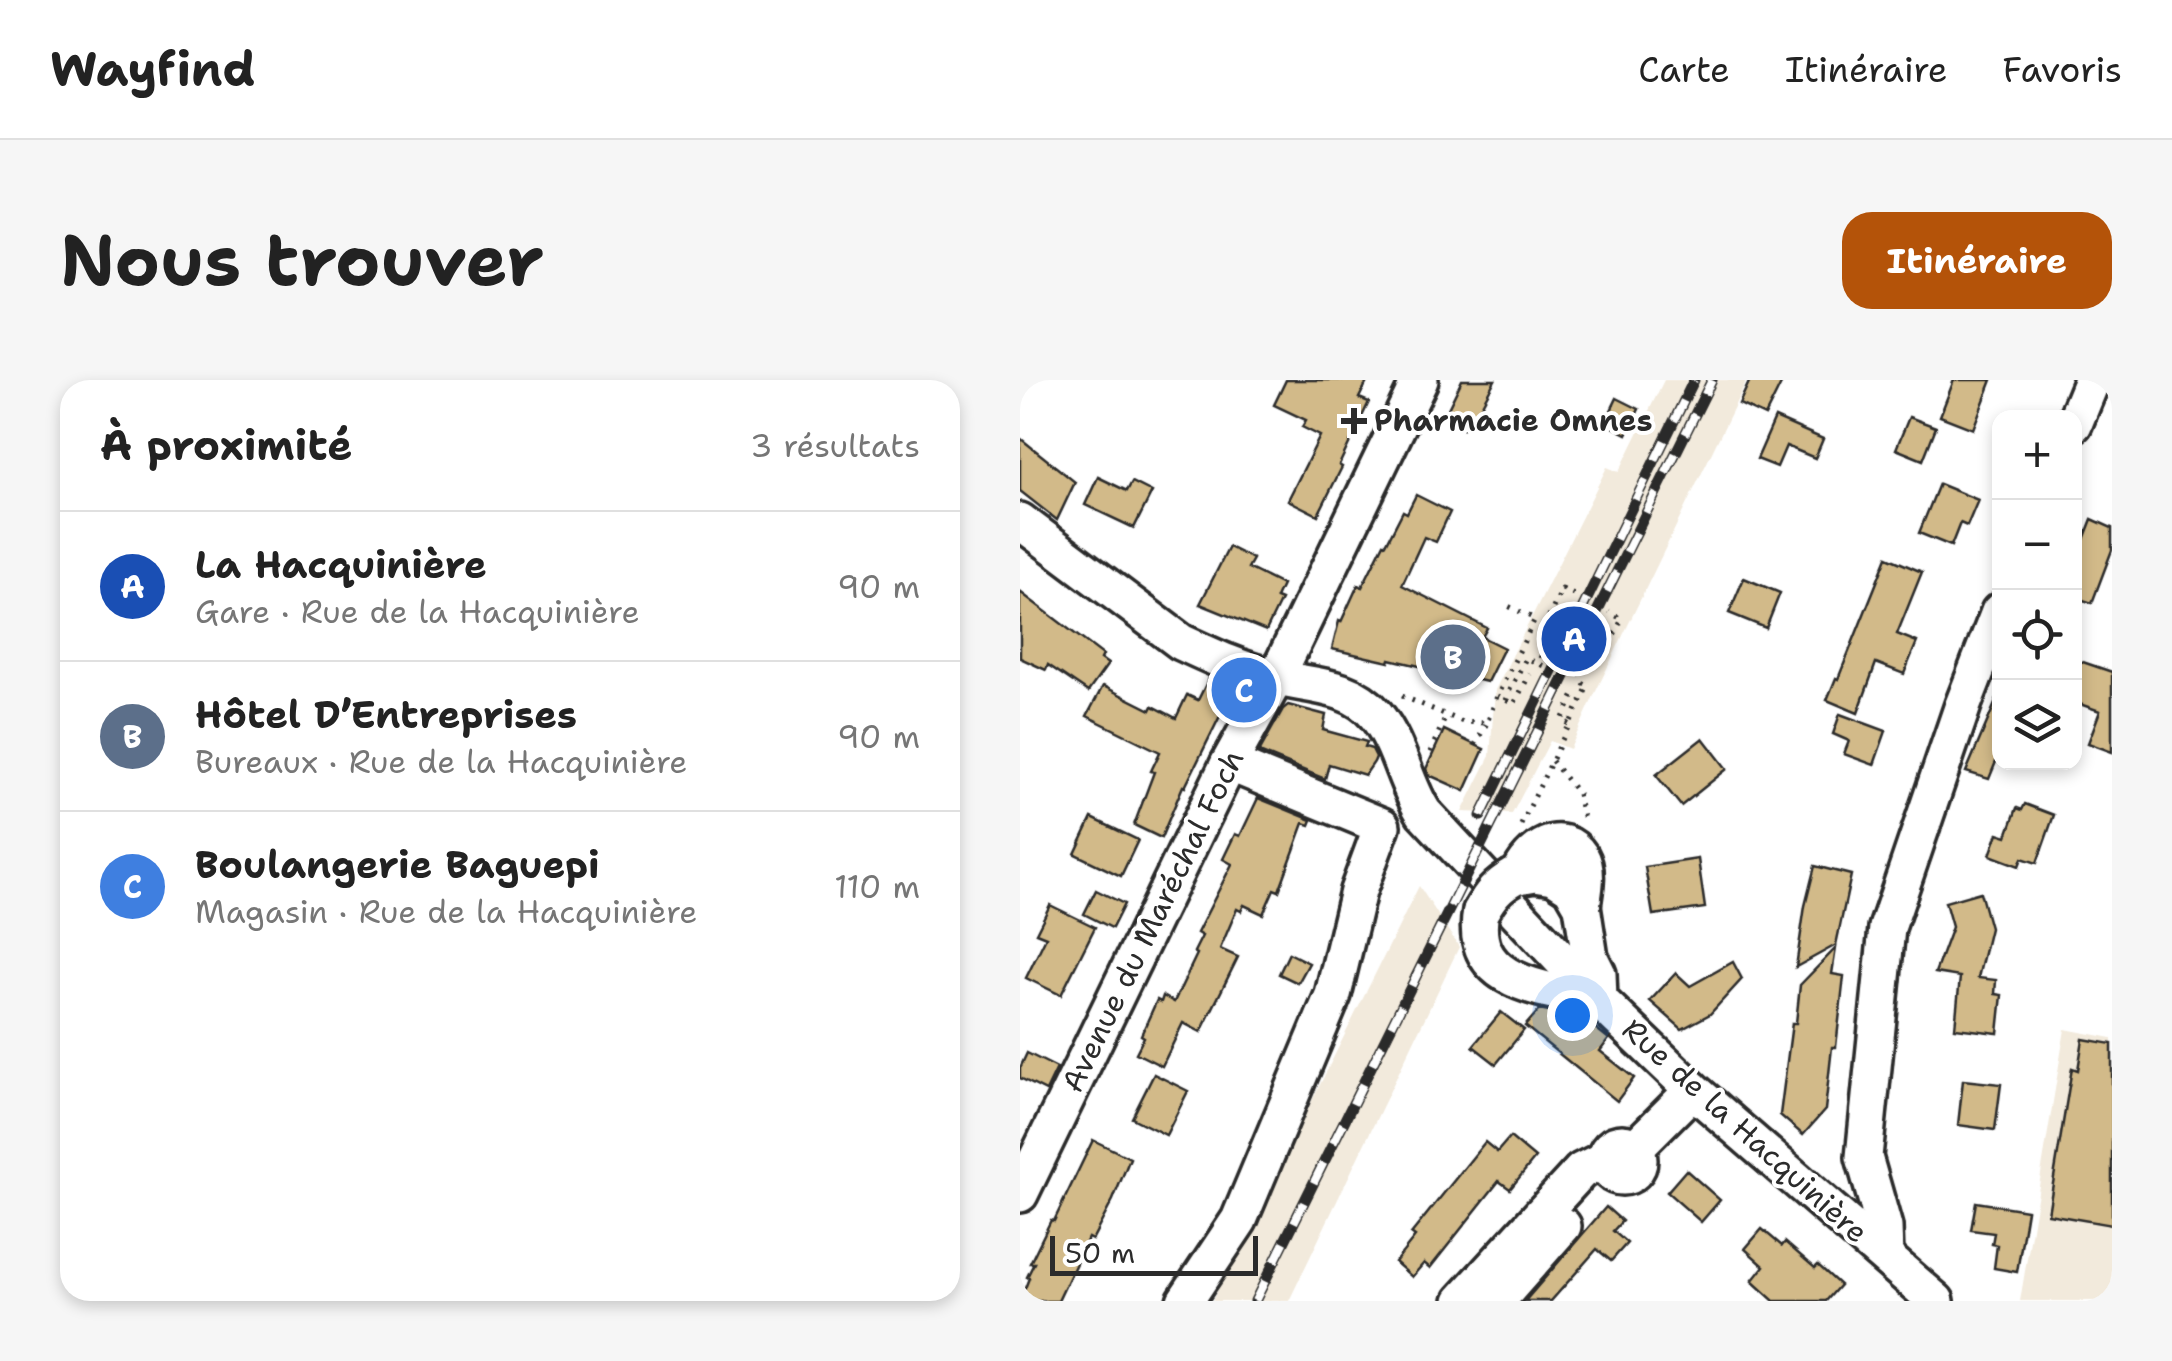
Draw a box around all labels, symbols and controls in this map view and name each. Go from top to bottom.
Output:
text: Wayfind [50,37,256,101]
text: Carte [1638,46,1730,93]
text: Itinéraire [1785,46,1948,93]
text: Favoris [2003,46,2122,93]
button: Itinéraire [1842,212,2112,309]
text: Nous trouver [60,214,544,307]
place label: Pharmacie Omnes [1374,400,1652,441]
marker: Pharmacie Omnes [1343,410,1365,432]
map controls [1992,410,2082,770]
button: + [1992,410,2082,500]
text: À proximité [100,417,353,473]
text: 3 résultats [750,424,920,467]
button: − [1992,500,2082,590]
text: La Hacquinière [195,539,487,590]
text: A [120,565,145,608]
text: 90 m [837,565,920,608]
text: Gare · Rue de la Hacquinière [195,590,640,633]
button: locate [1992,590,2082,680]
pin: A [1542,602,1606,676]
pin: B [1420,620,1486,694]
pin: C [1212,652,1276,728]
button: layers [1992,680,2082,770]
text: Hôtel D’Entreprises [195,689,577,740]
text: B [123,715,142,758]
text: 90 m [837,715,920,758]
text: Bureaux · Rue de la Hacquinière [195,740,687,783]
street label: Avenue du Maréchal Foch [1052,743,1253,1099]
text: Boulangerie Baguepi [195,839,600,890]
text: C [123,865,142,908]
text: 110 m [834,865,920,908]
text: Magasin · Rue de la Hacquinière [195,890,697,933]
your location [1547,990,1598,1041]
street label: Rue de la Hacquinière [1614,1009,1877,1252]
scale bar [1050,1231,1258,1276]
text: 50 m [1065,1234,1135,1272]

